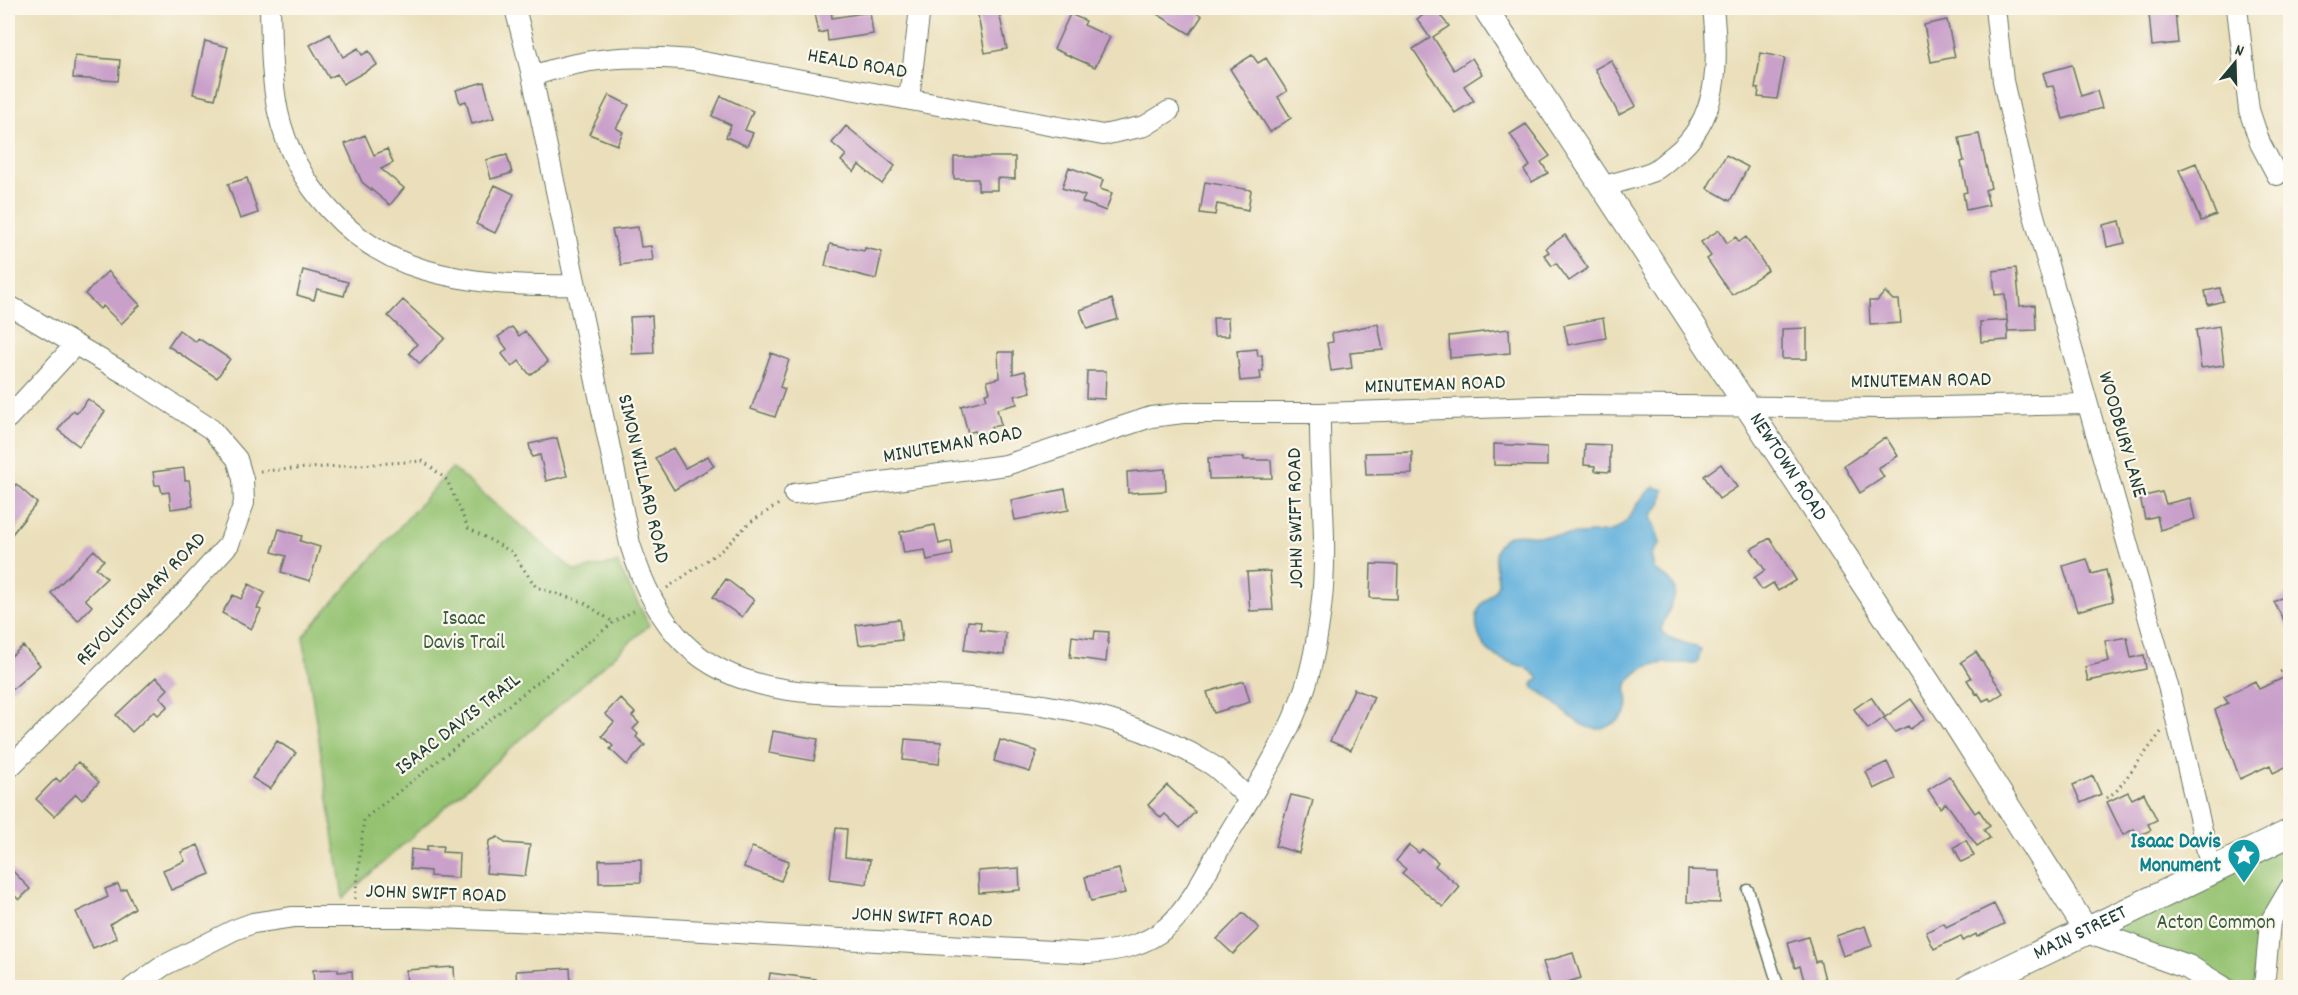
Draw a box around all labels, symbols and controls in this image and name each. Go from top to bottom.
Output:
north arrow [2205,33,2265,93]
text: N [2232,39,2247,63]
street label: HEALD ROAD [805,41,909,89]
street label: MINUTEMAN ROAD [1850,366,1992,398]
street label: WOODBURY LANE [2089,368,2153,502]
street label: MINUTEMAN ROAD [1364,369,1506,403]
street label: SIMON WILLARD ROAD [608,391,676,567]
street label: NEWTOWN ROAD [1740,407,1834,528]
street label: MINUTEMAN ROAD [881,419,1025,473]
street label: JOHN SWIFT ROAD [1281,447,1313,589]
street label: REVOLUTIONARY ROAD [70,526,214,674]
park label: Isaac Davis Trail [423,605,505,659]
street label: ISAAC DAVIS TRAIL [390,666,528,784]
place label: Isaac Davis Monument [2131,828,2221,882]
place icon: Isaac Davis Monument [2226,837,2262,884]
street label: JOHN SWIFT ROAD [365,878,507,912]
street label: MAIN STREET [2029,898,2133,970]
street label: JOHN SWIFT ROAD [851,900,993,938]
park label: Acton Common [2156,909,2276,939]

